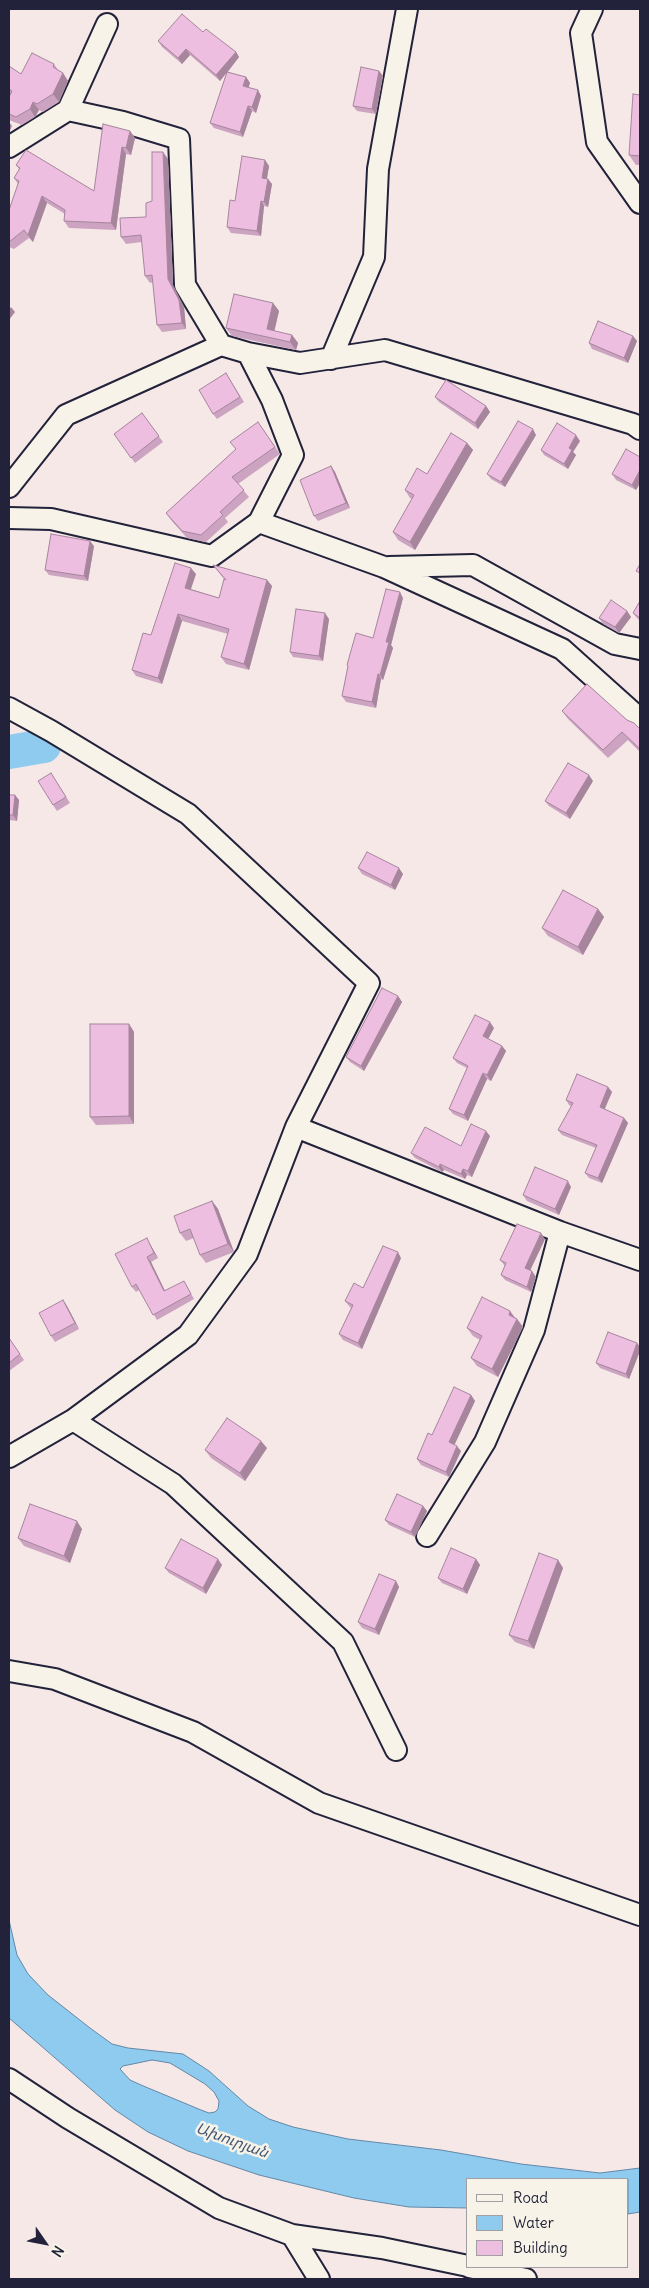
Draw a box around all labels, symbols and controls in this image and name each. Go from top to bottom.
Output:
water label: Ախուրյան [193,2120,271,2162]
legend [467,2178,629,2268]
text: Road [513,2188,548,2207]
text: Water [513,2213,554,2232]
north arrow [20,2218,70,2268]
text: Building [513,2238,568,2257]
text: N [47,2242,68,2260]

